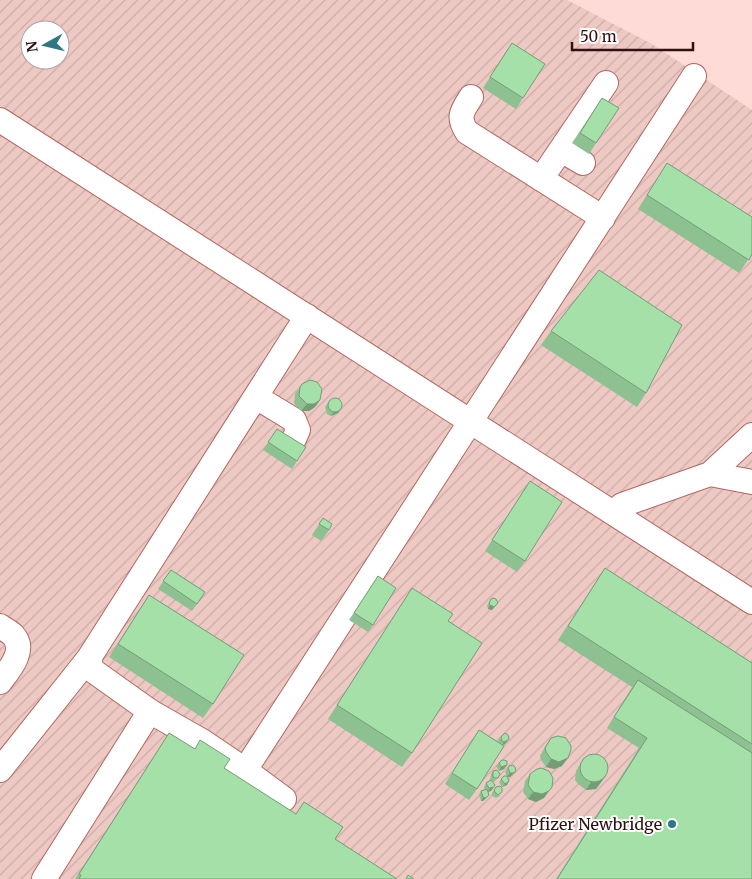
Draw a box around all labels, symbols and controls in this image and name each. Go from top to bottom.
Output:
north arrow [20,20,70,70]
scale bar [572,20,693,52]
text: 50 m [580,27,617,46]
text: N [22,40,42,54]
place label: Pfizer Newbridge [529,814,662,834]
marker: Pfizer Newbridge [666,818,678,830]

